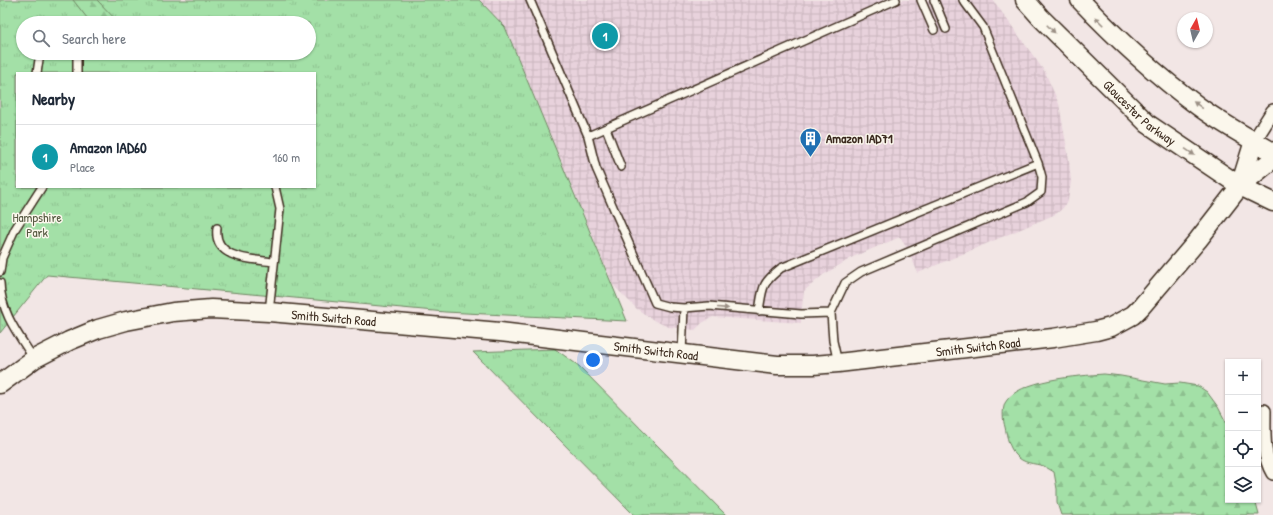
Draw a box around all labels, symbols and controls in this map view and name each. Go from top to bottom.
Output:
north arrow [1177,12,1213,48]
search box [16,16,316,60]
one-way arrow [1095,16,1104,26]
pin: 1 [592,21,618,51]
one-way arrow [1046,24,1056,34]
icon: search [30,27,52,49]
text: Search here [62,28,126,49]
street label: Gloucester Parkway [1099,76,1180,150]
text: Nearby [32,87,75,110]
one-way arrow [1192,101,1203,109]
building icon: Amazon IAD71 [797,125,823,158]
place label: Amazon IAD71 [826,129,893,147]
text: Amazon IAD60 [70,137,147,158]
text: 1 [43,148,47,166]
text: 160 m [272,148,300,166]
one-way arrow [1184,148,1195,156]
text: Place [70,158,95,176]
park label: Hampshire Park [12,208,62,241]
one-way arrow [717,304,729,311]
street label: Smith Switch Road [291,305,377,330]
street label: Smith Switch Road [935,333,1021,361]
street label: Smith Switch Road [613,337,699,365]
your location [583,350,603,370]
map controls [1225,359,1261,503]
button: + [1225,359,1261,395]
button: − [1225,395,1261,431]
button: locate [1225,431,1261,467]
button: layers [1225,467,1261,503]

